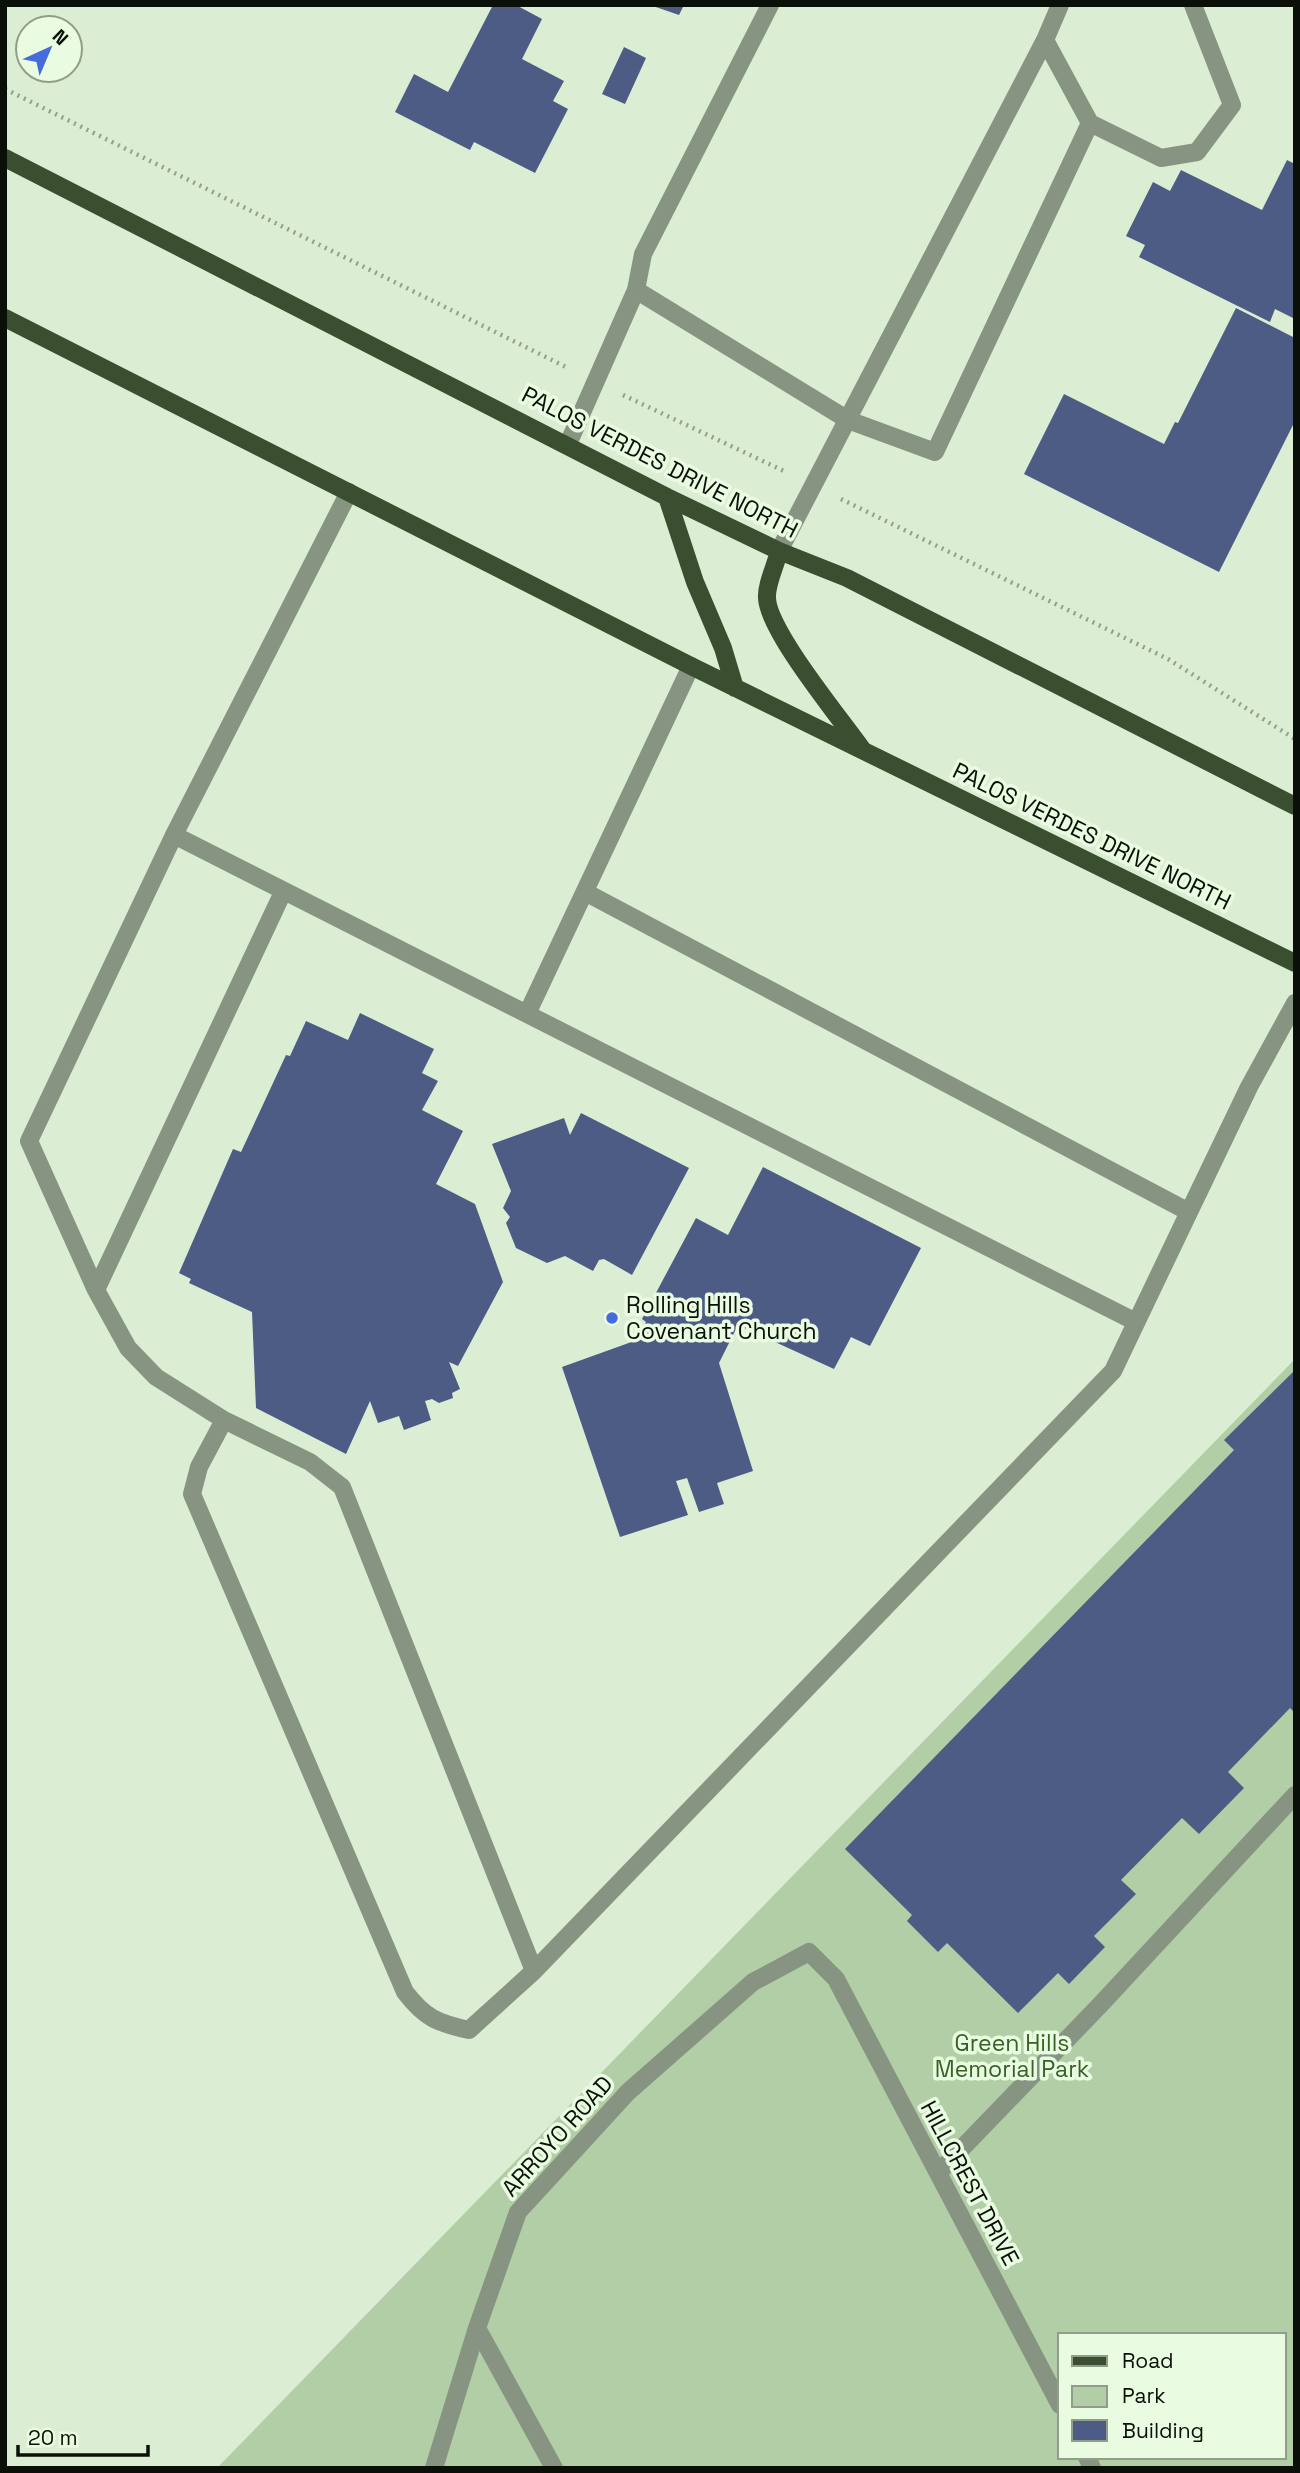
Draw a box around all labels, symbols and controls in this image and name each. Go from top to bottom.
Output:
north arrow [14,14,84,84]
text: N [47,24,74,51]
street label: PALOS VERDES DRIVE NORTH [517,379,803,545]
street label: PALOS VERDES DRIVE NORTH [948,755,1236,917]
place label: Rolling Hills Covenant Church [626,1290,817,1346]
marker: Rolling Hills Covenant Church [604,1310,620,1326]
park label: Green Hills Memorial Park [935,2028,1089,2084]
street label: ARROYO ROAD [495,2069,619,2203]
street label: HILLCREST DRIVE [914,2095,1026,2271]
legend [1058,2333,1286,2459]
text: Road [1122,2347,1174,2374]
text: Park [1122,2382,1166,2409]
scale bar [18,2414,147,2458]
text: Building [1122,2417,1204,2444]
text: 20 m [28,2424,78,2451]

